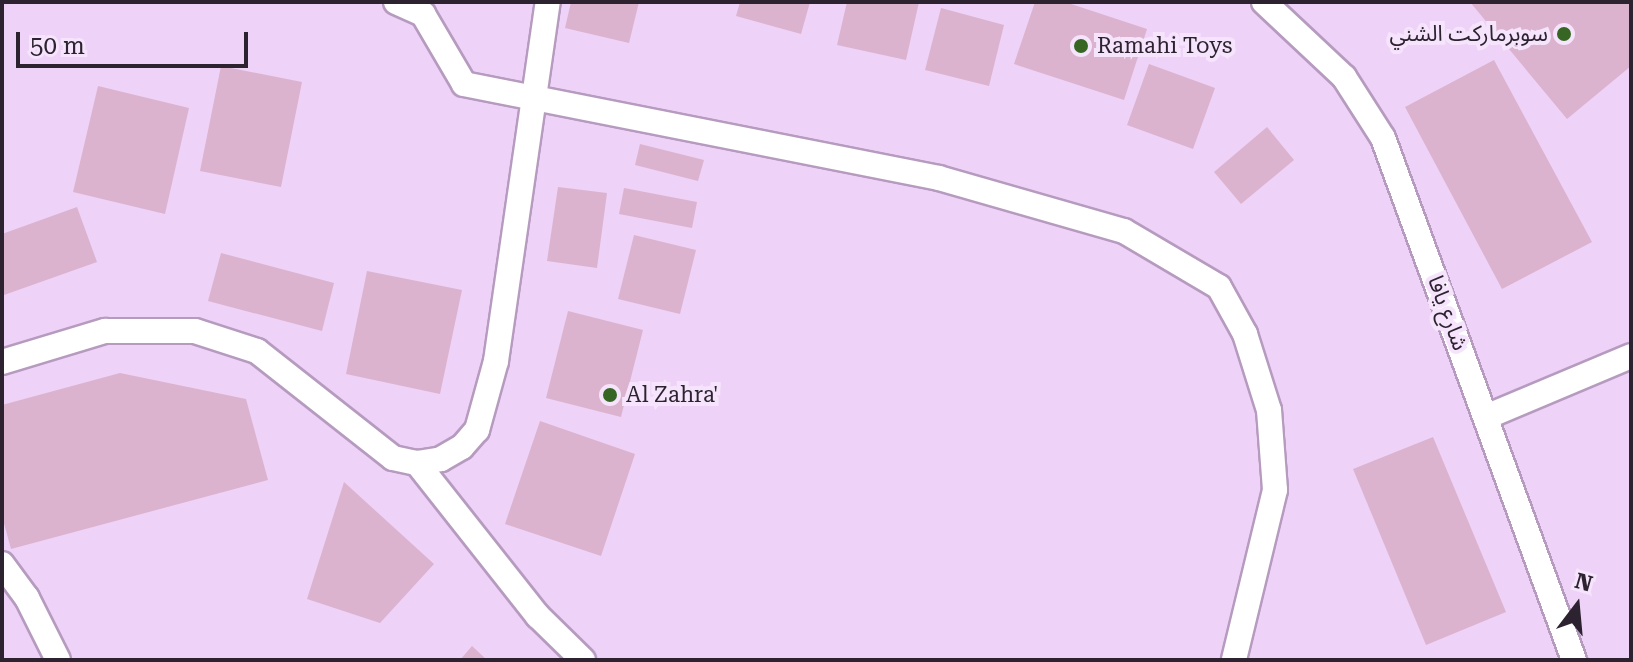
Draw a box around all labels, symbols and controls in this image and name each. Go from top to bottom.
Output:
scale bar [20,16,252,66]
place label: سوبرماركت الشني [1389,21,1548,47]
marker: سوبرماركت الشني [1555,25,1573,43]
text: 50 m [30,32,85,60]
place label: Ramahi Toys [1097,33,1232,59]
marker: Ramahi Toys [1072,37,1090,55]
street label: شارع يافا [1422,272,1474,354]
place label: Al Zahra' [626,382,718,408]
marker: Al Zahra' [601,386,619,404]
north arrow [1537,566,1617,646]
text: N [1572,568,1595,597]

